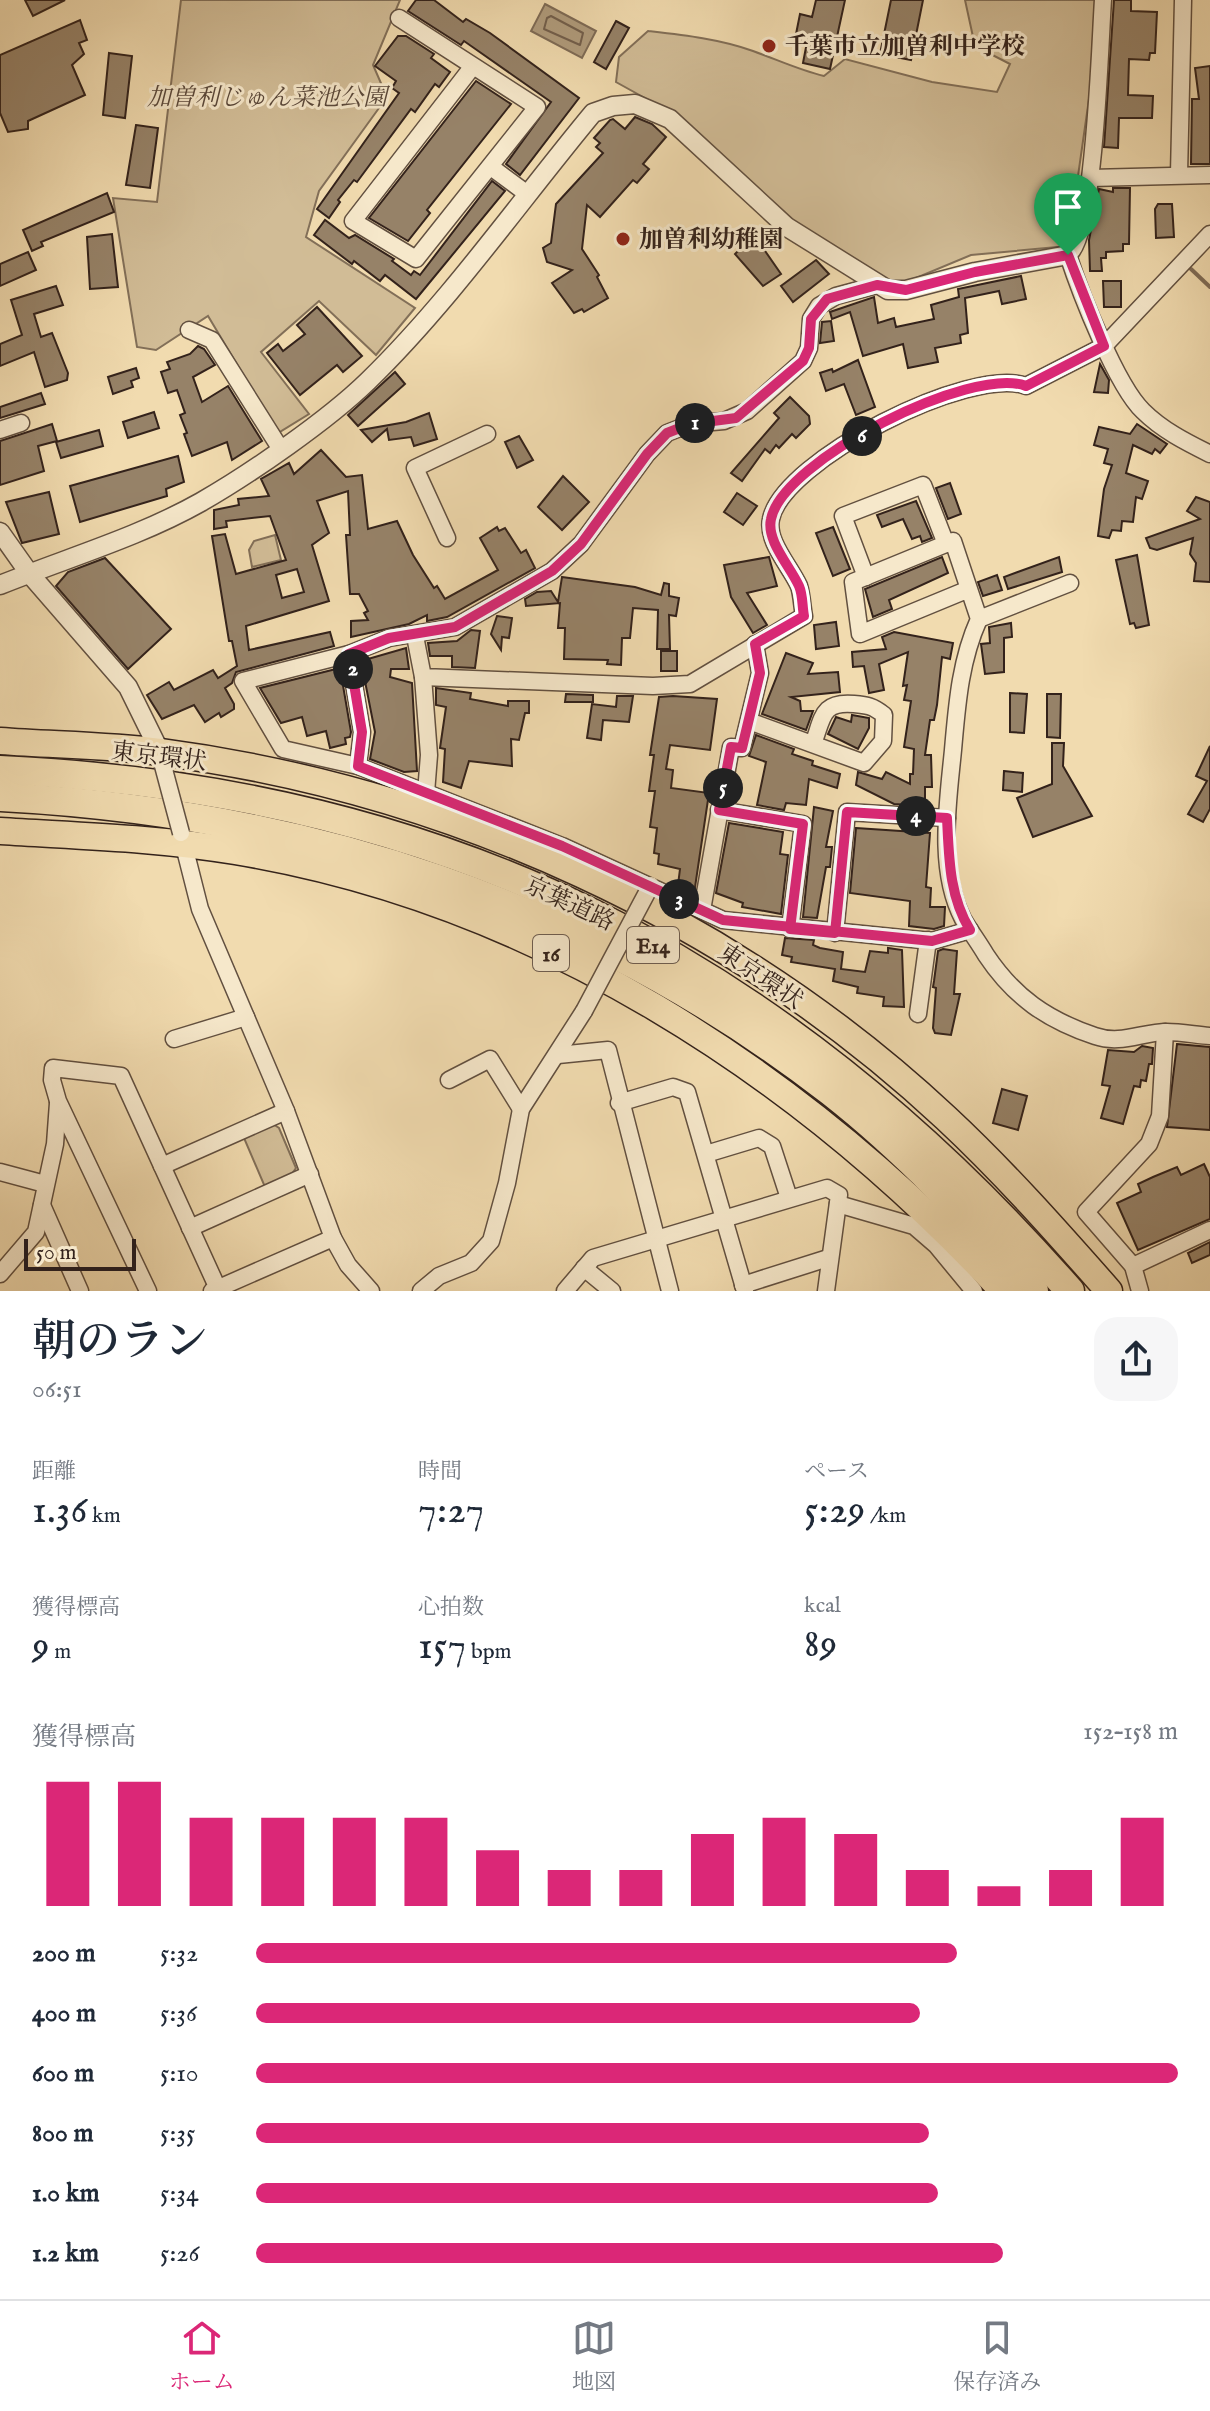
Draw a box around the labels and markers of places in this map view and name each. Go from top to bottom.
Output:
place label: 千葉市立加曽利中学校 [785,32,1025,63]
marker: 千葉市立加曽利中学校 [760,37,778,55]
pin [1034,173,1102,255]
place label: 加曽利幼稚園 [639,225,783,256]
marker: 加曽利幼稚園 [614,230,632,248]
pin: 1 [675,403,715,443]
pin: 6 [842,416,882,456]
pin: 2 [333,649,373,689]
pin: 5 [703,768,743,808]
pin: 4 [896,796,936,836]
pin: 3 [659,879,699,919]

